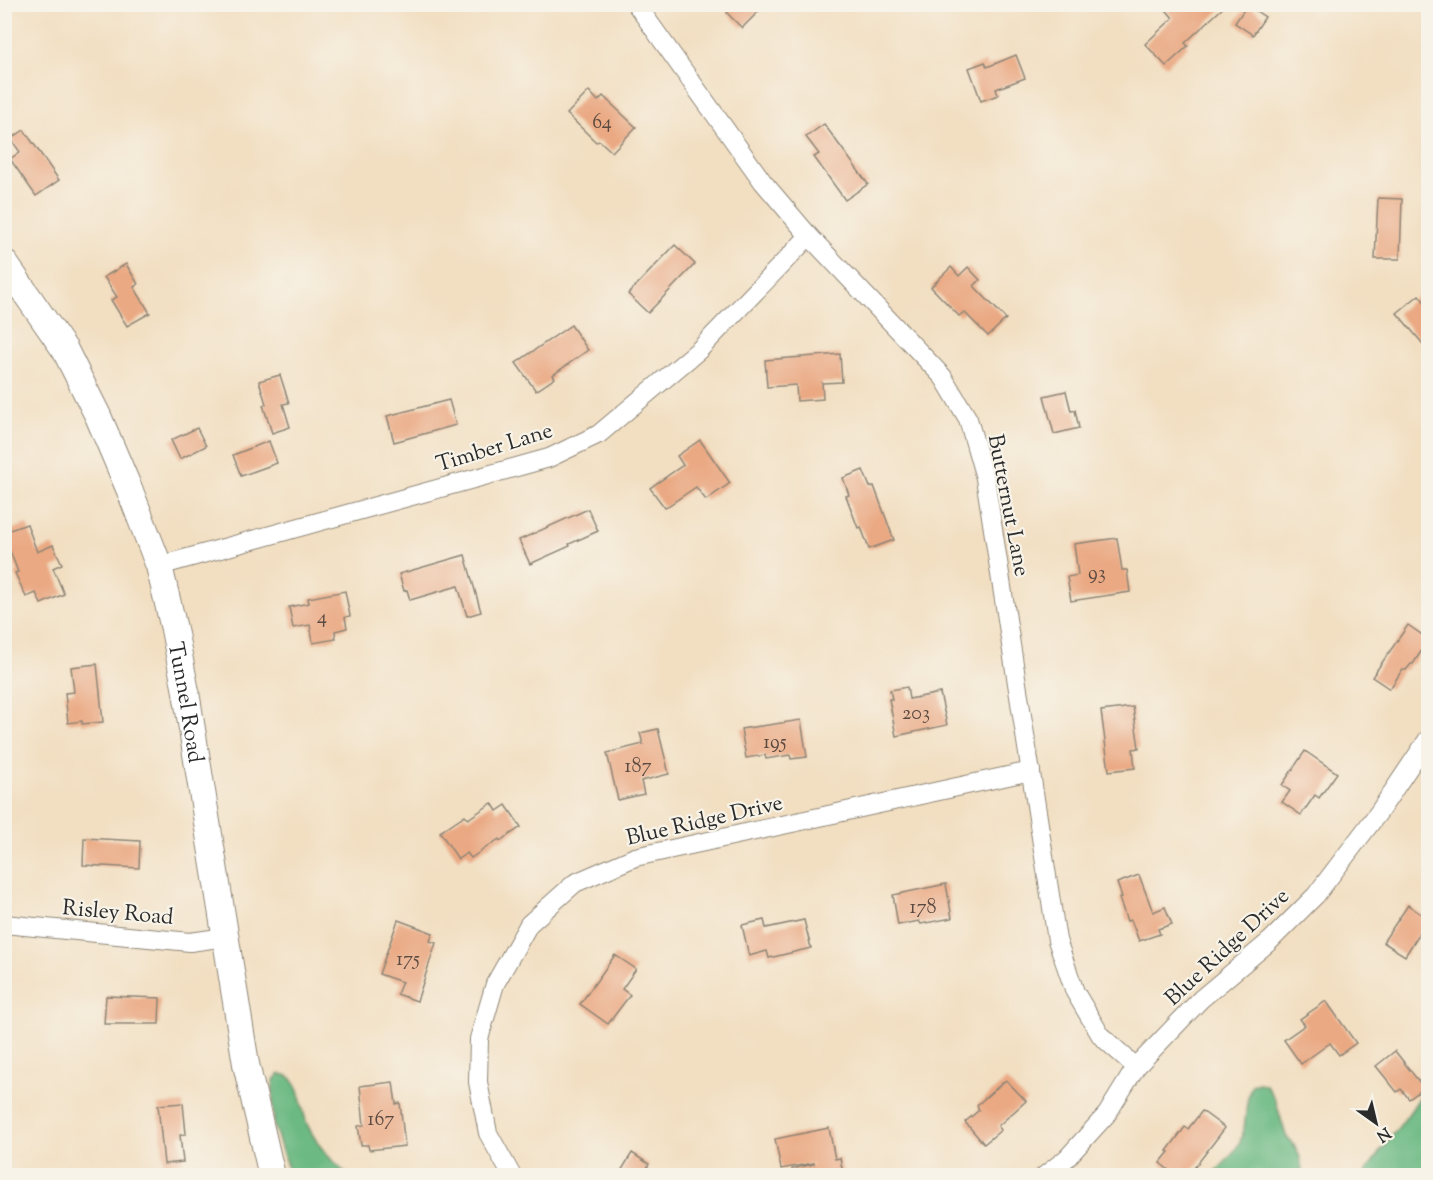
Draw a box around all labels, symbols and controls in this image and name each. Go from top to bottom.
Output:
house number: 64 [592,109,612,138]
street label: Timber Lane [433,416,557,482]
street label: Butternut Lane [978,432,1037,579]
house number: 93 [1088,560,1106,589]
house number: 4 [317,604,327,633]
street label: Tunnel Road [158,639,210,766]
house number: 203 [902,700,930,729]
house number: 195 [763,729,787,758]
house number: 187 [625,753,651,782]
street label: Blue Ridge Drive [623,788,786,856]
street label: Blue Ridge Drive [1159,882,1297,1014]
street label: Risley Road [61,893,175,935]
house number: 178 [910,894,936,923]
house number: 175 [396,946,420,975]
north arrow [1346,1093,1406,1153]
house number: 167 [368,1106,394,1135]
text: N [1371,1120,1395,1147]

